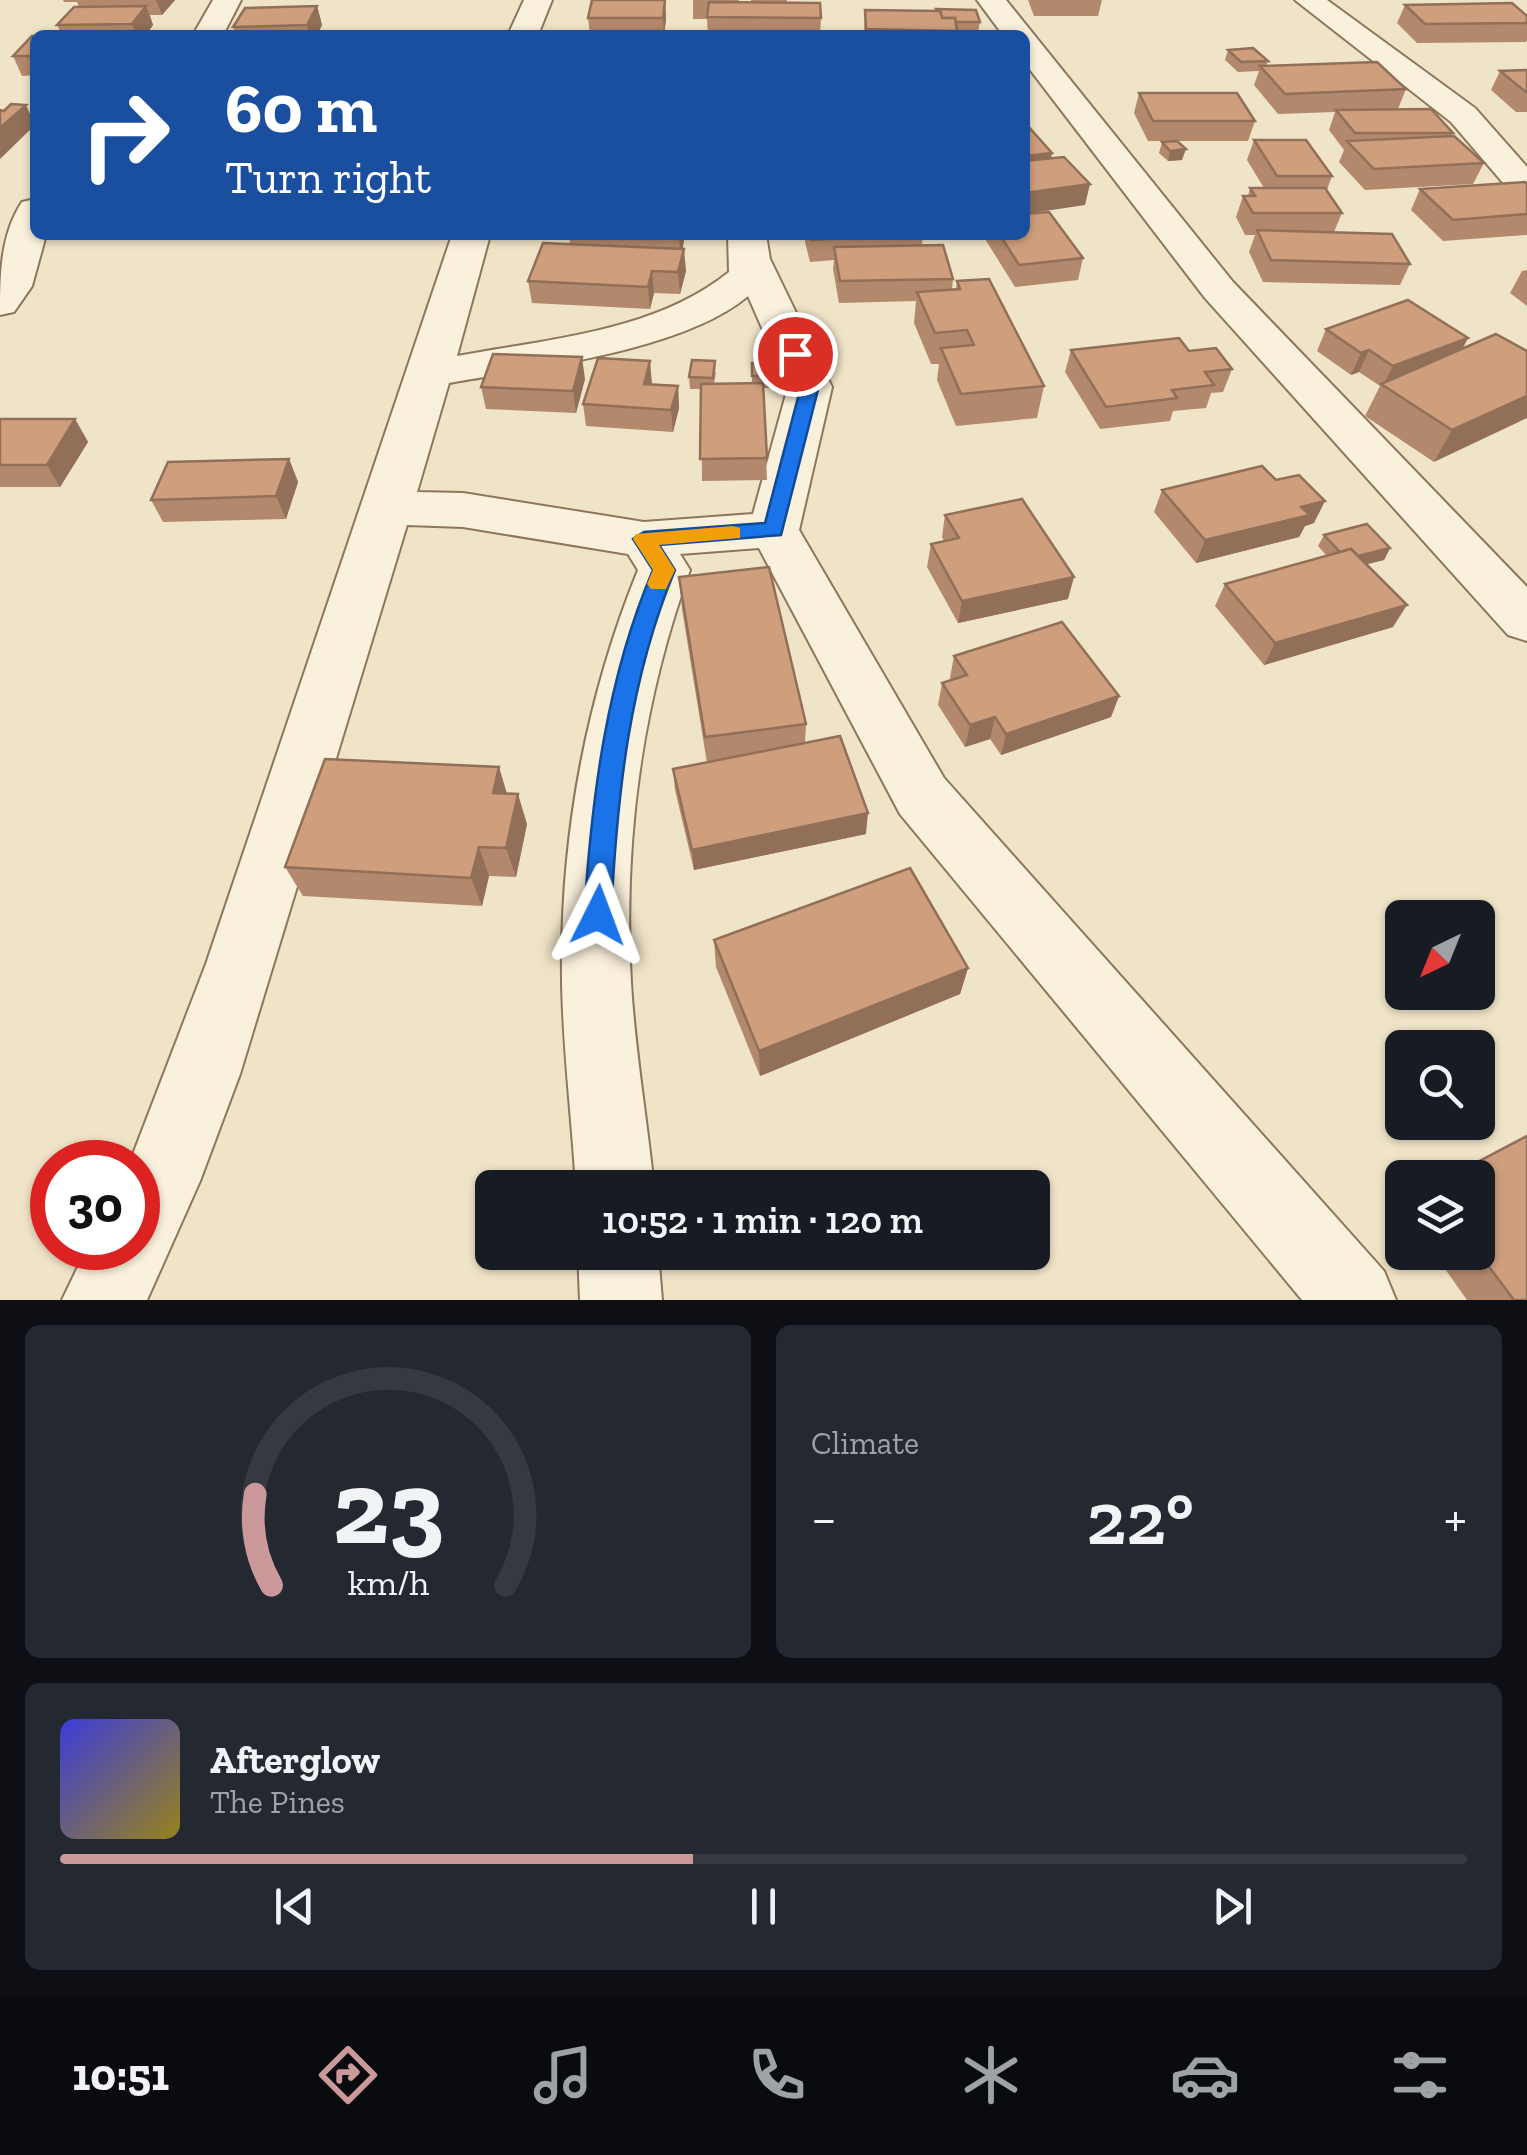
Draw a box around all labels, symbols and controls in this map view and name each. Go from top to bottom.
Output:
text: 60 m [225,66,377,150]
icon: right [60,70,190,200]
text: Turn right [225,151,431,205]
pin [753,312,838,397]
icon: arrive [768,327,823,382]
position arrow [546,863,650,967]
north arrow [1385,900,1495,1010]
map controls [1385,900,1495,1270]
button: search [1385,1030,1495,1140]
speed limit sign: 30 [30,1140,160,1270]
button: layers [1385,1160,1495,1270]
text: 10:52 · 1 min · 120 m [602,1197,923,1243]
text: Climate [811,1424,919,1462]
text: 23 [332,1445,444,1570]
text: 22° [1087,1473,1194,1563]
text: − [811,1485,837,1551]
text: + [1444,1485,1467,1551]
text: km/h [347,1561,429,1604]
text: Afterglow [210,1737,380,1783]
text: The Pines [210,1783,345,1821]
icon: previous [267,1879,322,1934]
icon: pause [736,1879,791,1934]
icon: next [1205,1879,1260,1934]
icon: directions [313,2040,383,2110]
icon: music [528,2040,598,2110]
icon: phone [742,2040,812,2110]
icon: climate [956,2040,1026,2110]
icon: car [1170,2040,1240,2110]
icon: filters [1385,2040,1455,2110]
text: 10:51 [72,2048,169,2102]

